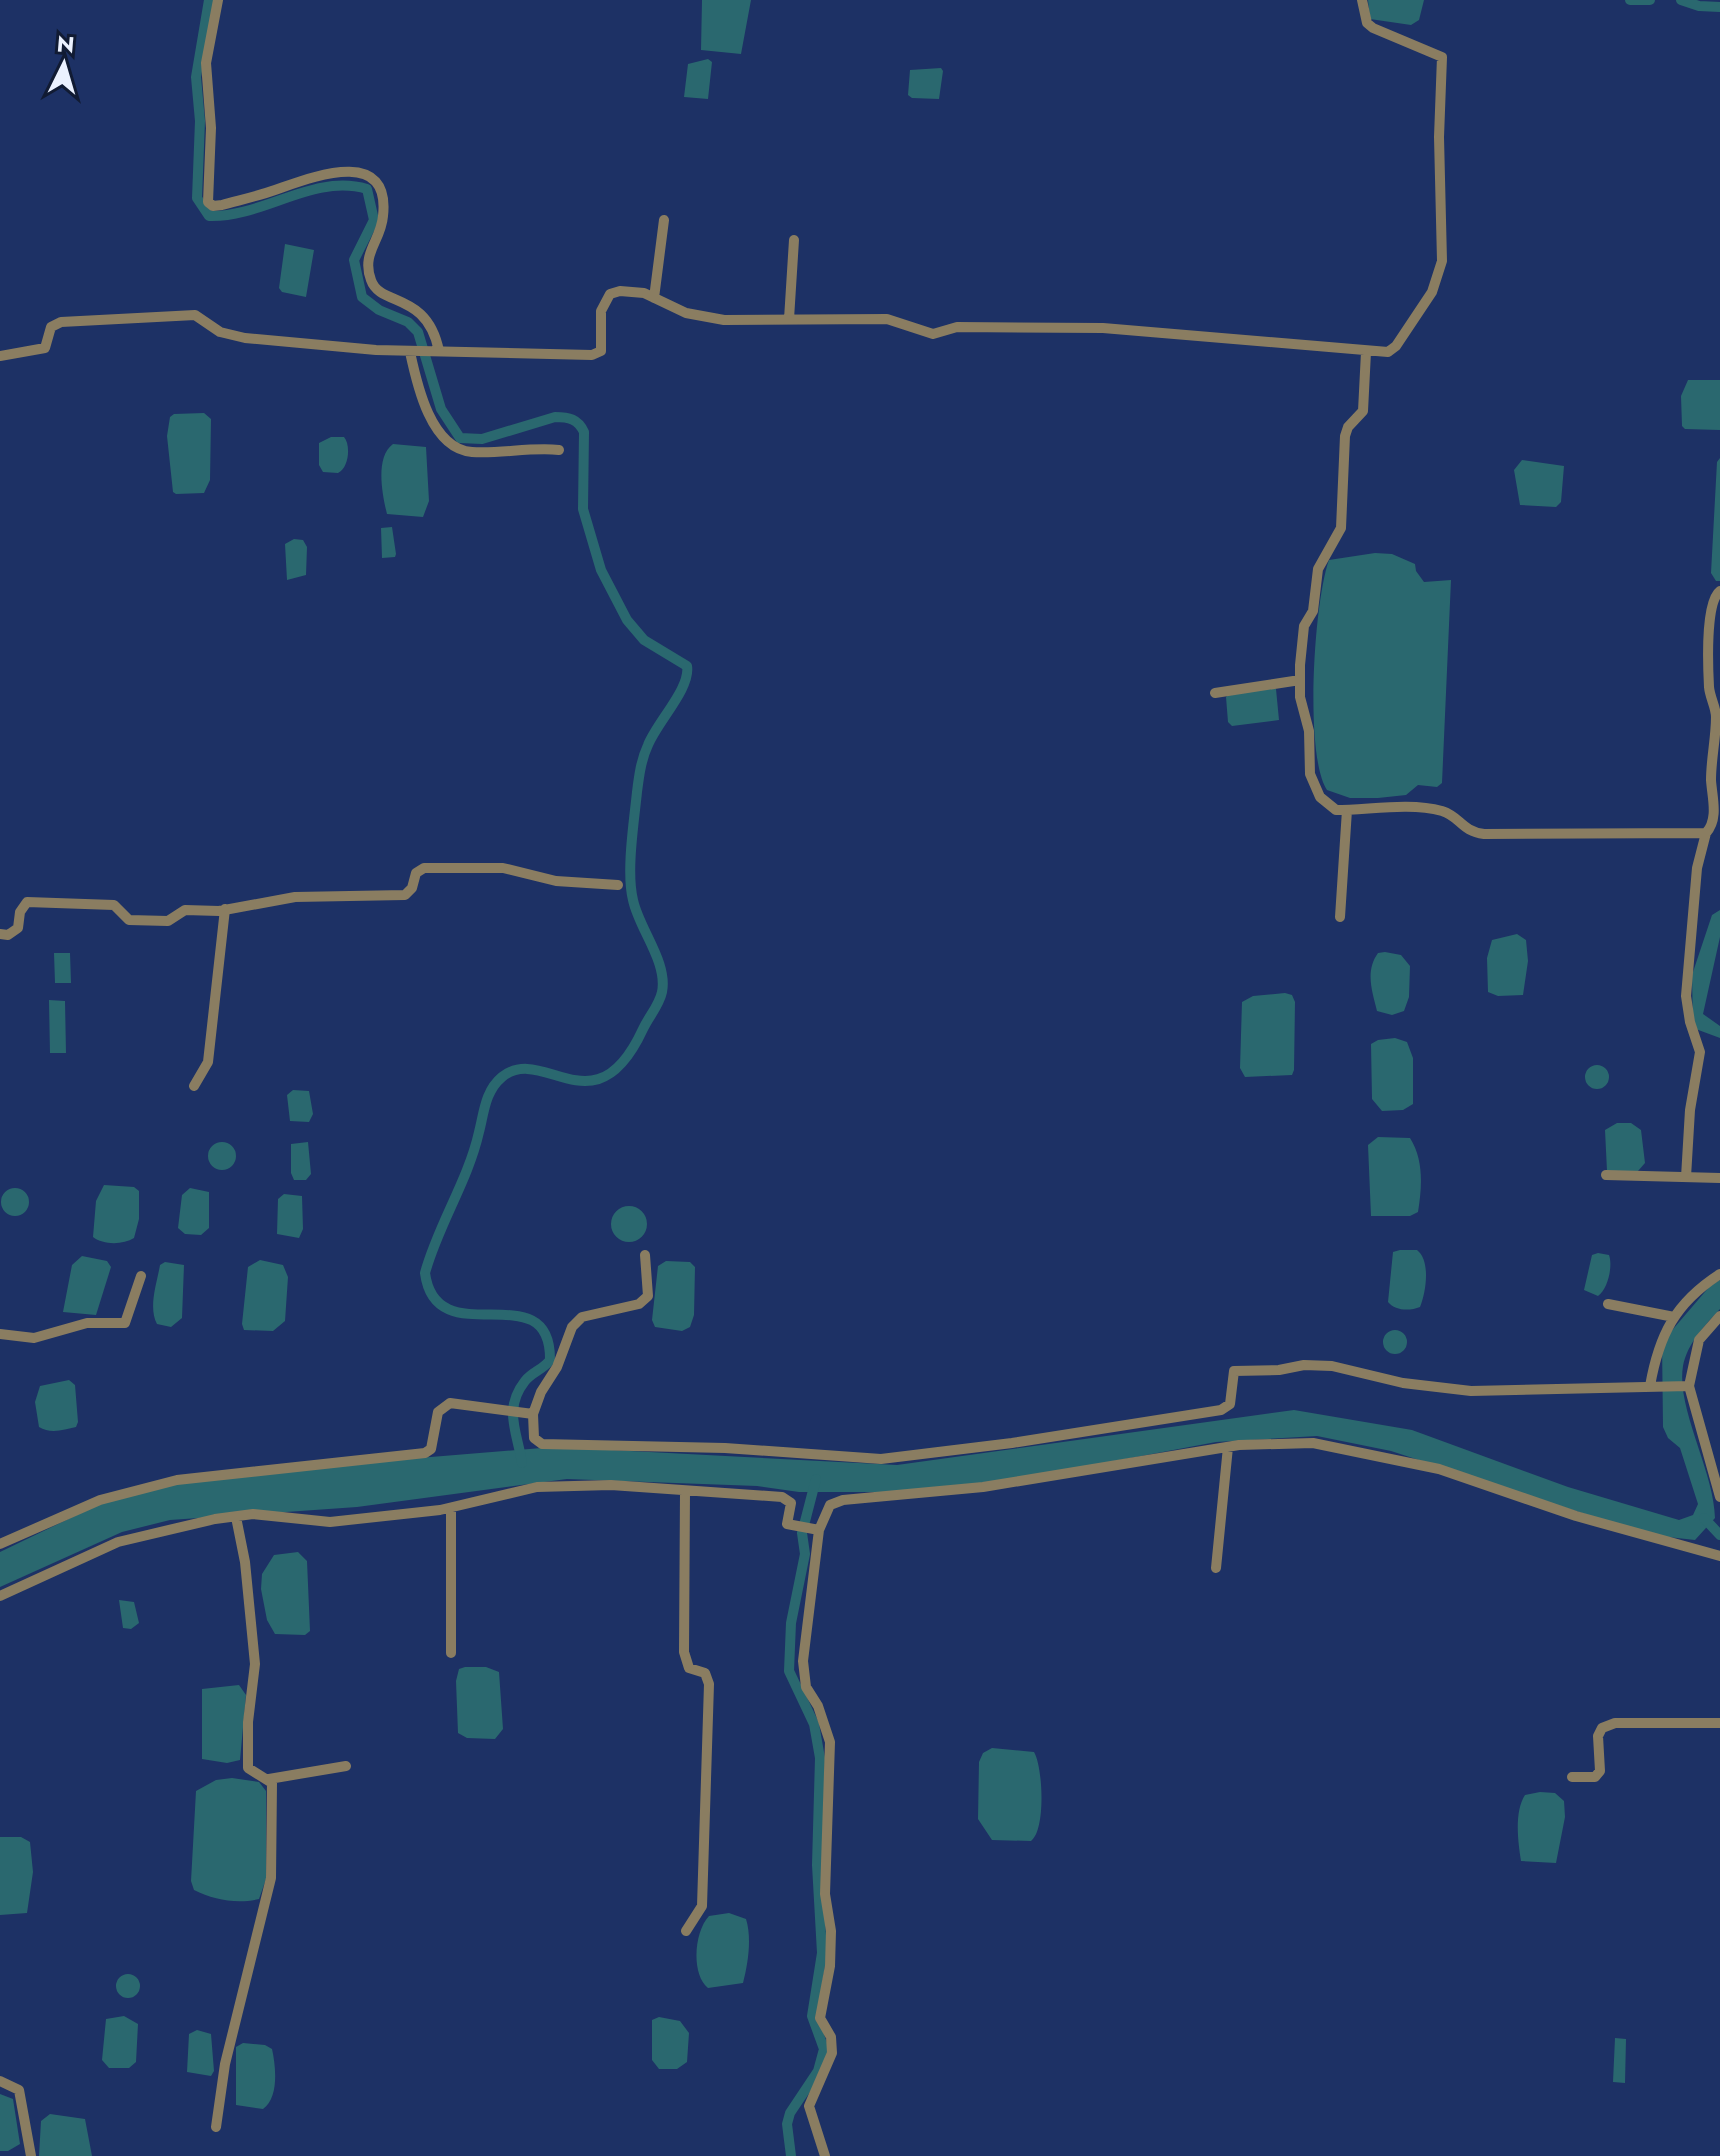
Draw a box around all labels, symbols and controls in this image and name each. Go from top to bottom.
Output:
north arrow [24,24,104,104]
text: N [56,27,76,61]

